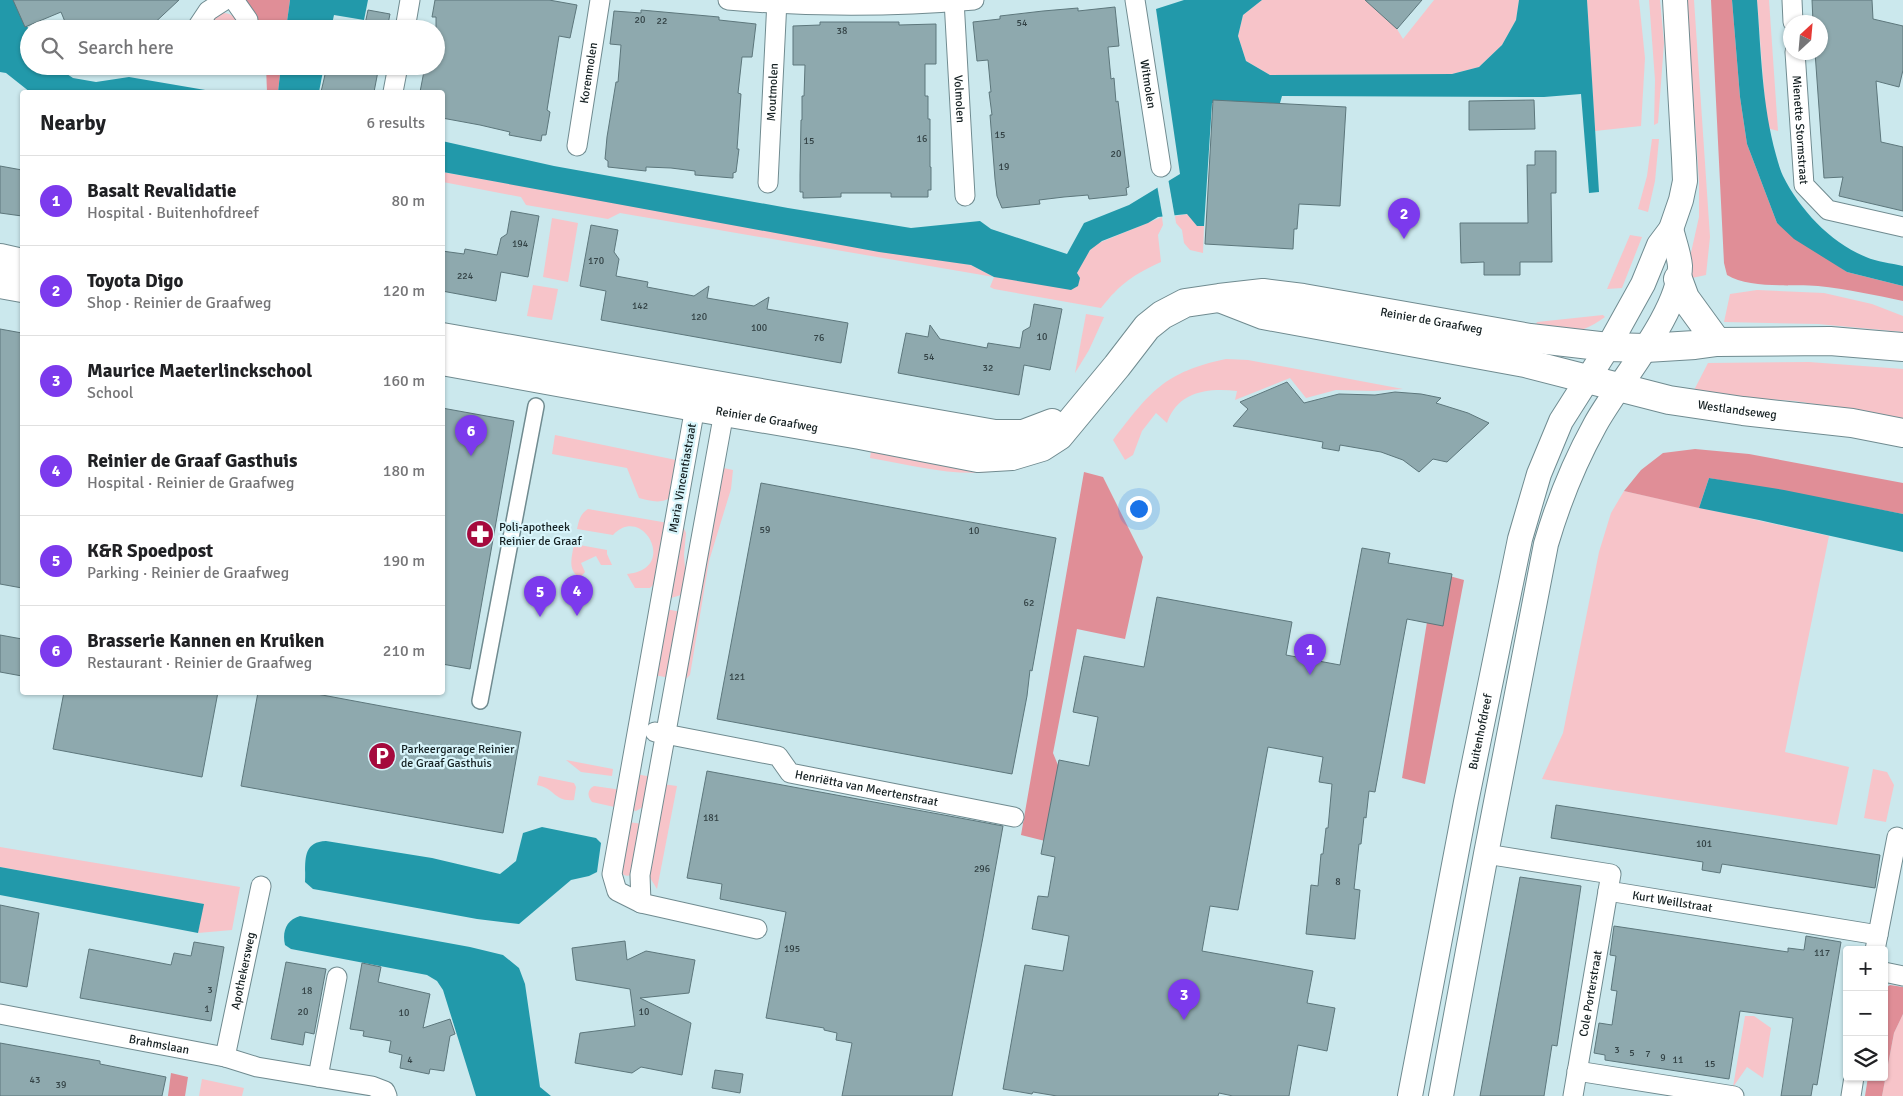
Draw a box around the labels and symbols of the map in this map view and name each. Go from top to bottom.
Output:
house number: 20 [635,14,645,26]
house number: 22 [657,15,667,27]
north arrow [1783,15,1828,60]
house number: 54 [1017,17,1028,29]
house number: 38 [837,25,847,37]
street label: Korenmolen [576,41,601,105]
street label: Witmolen [1137,58,1159,110]
street label: Moutmolen [764,63,781,122]
street label: Volmolen [951,75,968,123]
street label: Mienette Stormstraat [1789,75,1811,185]
house number: 15 [995,129,1005,141]
house number: 16 [917,133,927,145]
house number: 15 [804,135,814,147]
house number: 20 [1111,148,1121,160]
house number: 19 [999,161,1009,173]
pin: 2 [1388,198,1420,239]
house number: 194 [512,238,529,250]
house number: 170 [588,255,604,267]
house number: 224 [457,270,474,282]
house number: 142 [632,300,648,312]
street label: Reinier de Graafweg [1379,304,1484,337]
house number: 120 [691,311,707,323]
house number: 100 [751,322,767,334]
house number: 10 [1037,331,1047,343]
house number: 76 [814,332,824,344]
house number: 54 [924,351,935,363]
house number: 32 [983,362,993,374]
street label: Westlandseweg [1697,397,1778,422]
street label: Reinier de Graafweg [714,403,819,435]
pin: 6 [455,415,487,456]
street label: Maria Vincentiastraat [666,422,700,534]
your location [1126,496,1152,522]
pharmacy icon: Poli-apotheek Reinier de Graaf [465,519,495,549]
place label: Poli-apotheek Reinier de Graaf [499,520,582,549]
house number: 59 [760,524,770,536]
house number: 10 [969,525,979,537]
pin: 4 [561,575,593,616]
pin: 5 [524,576,556,617]
house number: 62 [1024,597,1034,609]
pin: 1 [1294,634,1326,675]
house number: 121 [729,671,745,683]
street label: Buitenhofdreef [1465,692,1496,771]
parking icon: Parkeergarage Reinier de Graaf Gasthuis [367,741,397,771]
place label: Parkeergarage Reinier de Graaf Gasthuis [401,742,515,771]
street label: Henriëtta van Meertenstraat [794,767,939,809]
house number: 181 [703,812,719,824]
house number: 101 [1696,838,1712,850]
house number: 296 [974,863,990,875]
house number: 8 [1335,876,1341,888]
street label: Kurt Weillstraat [1631,888,1714,915]
street label: Apothekersweg [228,931,259,1011]
house number: 195 [784,943,800,955]
house number: 117 [1814,947,1830,959]
street label: Cole Porterstraat [1576,949,1605,1038]
pin: 3 [1168,979,1200,1020]
house number: 3 [207,984,213,996]
house number: 18 [302,985,312,997]
house number: 1 [204,1003,210,1015]
house number: 20 [298,1006,308,1018]
house number: 10 [639,1006,649,1018]
house number: 10 [399,1007,409,1019]
street label: Brahmslaan [128,1031,191,1058]
house number: 3 [1614,1044,1620,1056]
house number: 5 [1629,1047,1635,1059]
house number: 7 [1645,1048,1651,1060]
house number: 9 [1660,1052,1666,1064]
house number: 4 [407,1054,413,1066]
house number: 11 [1673,1054,1683,1066]
house number: 15 [1705,1058,1715,1070]
house number: 43 [30,1074,40,1086]
house number: 39 [56,1079,66,1091]

